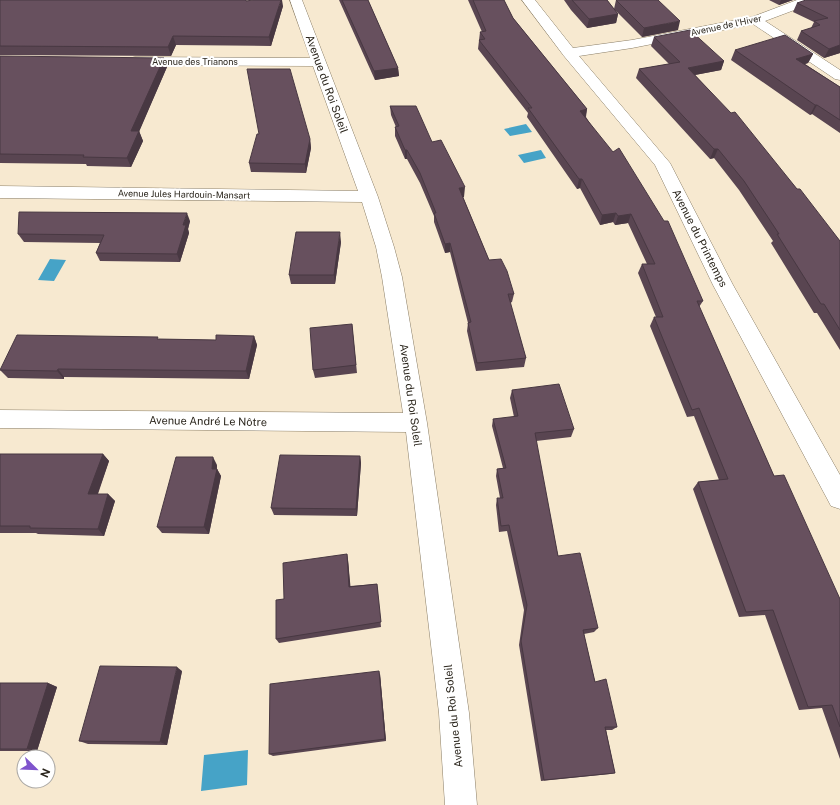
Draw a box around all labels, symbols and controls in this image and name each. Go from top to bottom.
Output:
street label: Avenue de l'Hiver [690,12,763,38]
street label: Avenue du Roi Soleil [304,33,350,135]
street label: Avenue des Trianons [152,56,238,67]
street label: Avenue Jules Hardouin-Mansart [118,187,251,201]
street label: Avenue du Printemps [670,187,730,289]
street label: Avenue du Roi Soleil [398,343,424,447]
street label: Avenue André Le Nôtre [149,414,267,428]
street label: Avenue du Roi Soleil [442,664,464,768]
north arrow [16,749,56,789]
text: N [38,767,52,779]

